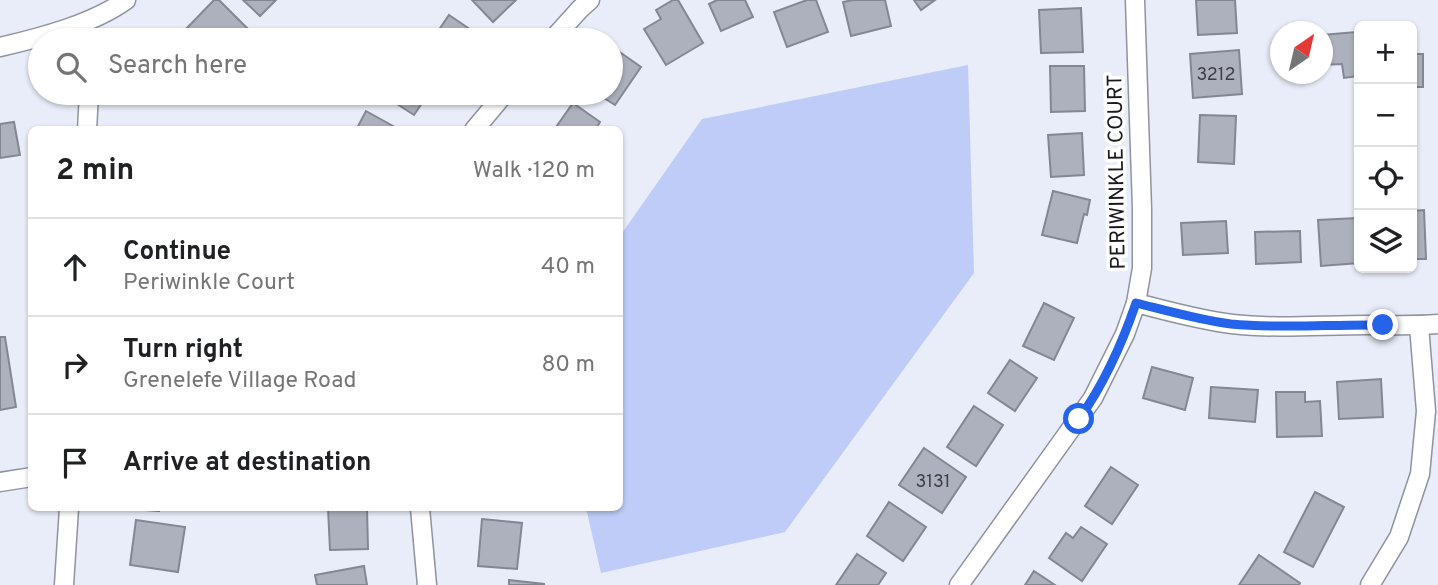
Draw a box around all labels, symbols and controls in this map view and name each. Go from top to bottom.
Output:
north arrow [1270,21,1333,84]
map controls [1354,21,1417,273]
button: + [1354,21,1417,84]
search box [28,28,623,105]
icon: search [52,48,90,86]
text: Search here [108,50,247,83]
house number: 3212 [1196,64,1236,87]
street label: PERIWINKLE COURT [1102,74,1133,270]
button: − [1354,84,1417,147]
button: locate [1354,147,1417,210]
text: 2 min [56,153,134,190]
text: Walk · 120 m [473,157,595,186]
button: layers [1354,210,1417,273]
text: Continue [123,236,231,269]
icon: ahead [56,248,94,286]
text: 40 m [541,253,595,282]
text: Periwinkle Court [123,269,295,298]
route end [1367,309,1398,340]
text: Turn right [123,334,243,367]
icon: right [56,346,94,384]
text: 80 m [542,351,595,380]
text: Grenelefe Village Road [123,367,357,396]
route start [1063,403,1094,434]
icon: arrive [56,444,94,482]
text: Arrive at destination [123,447,371,480]
house number: 3131 [915,471,951,494]

